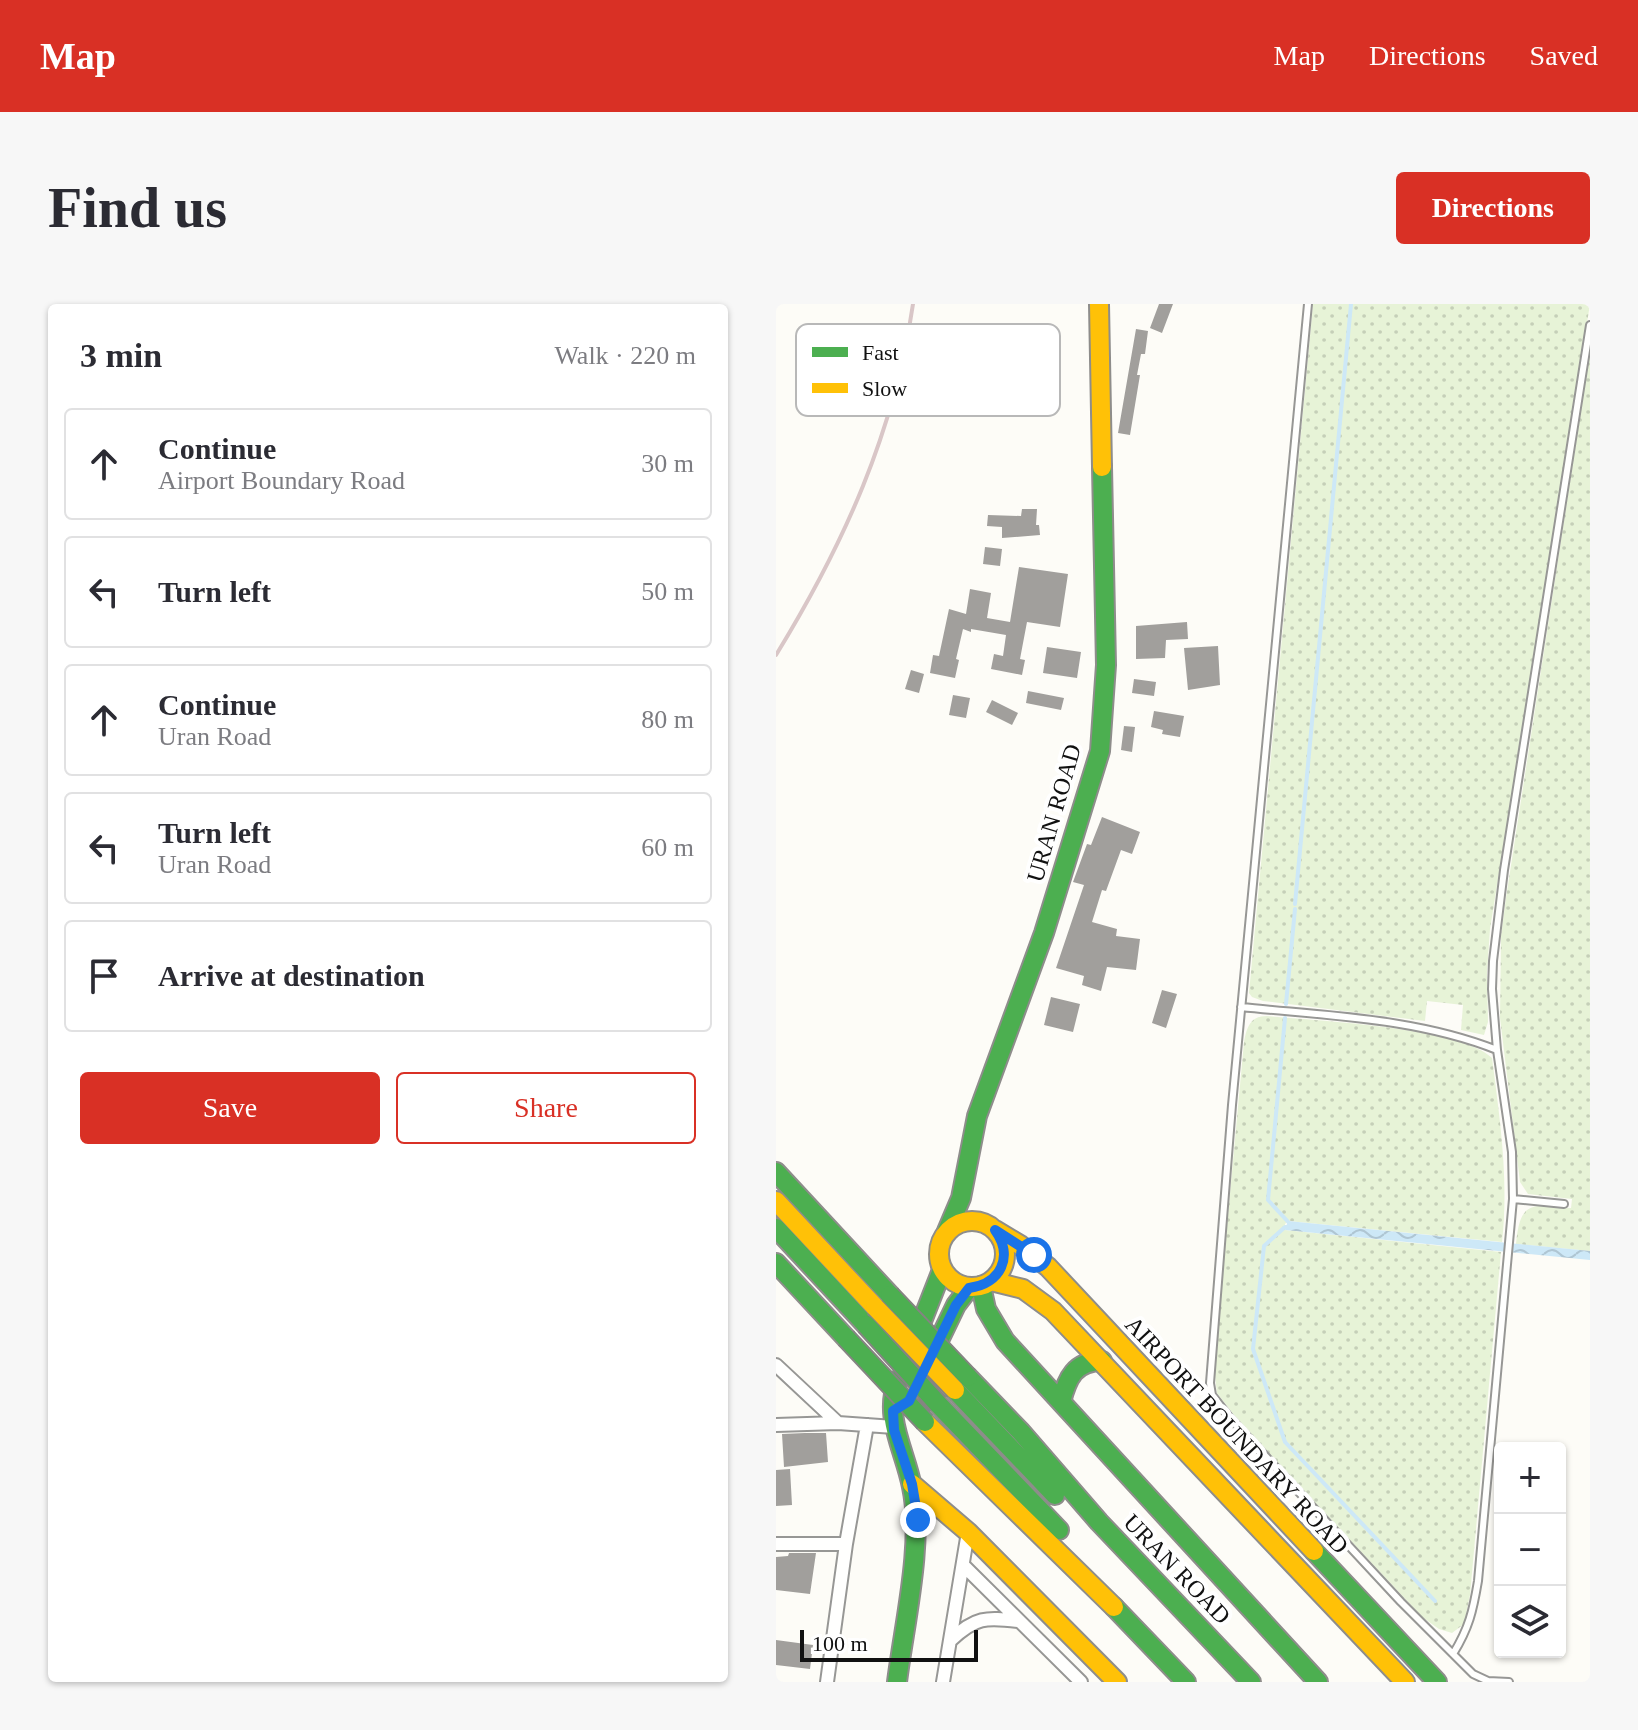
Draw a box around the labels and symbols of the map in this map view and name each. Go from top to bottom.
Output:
legend [796,324,1060,416]
text: Fast [862,340,899,365]
text: Slow [862,376,907,401]
street label: URAN ROAD [1022,741,1086,885]
route start [1016,1237,1052,1273]
street label: AIRPORT BOUNDARY ROAD [1120,1311,1354,1559]
route end [900,1502,936,1538]
street label: URAN ROAD [1118,1509,1236,1629]
scale bar [800,1626,978,1662]

